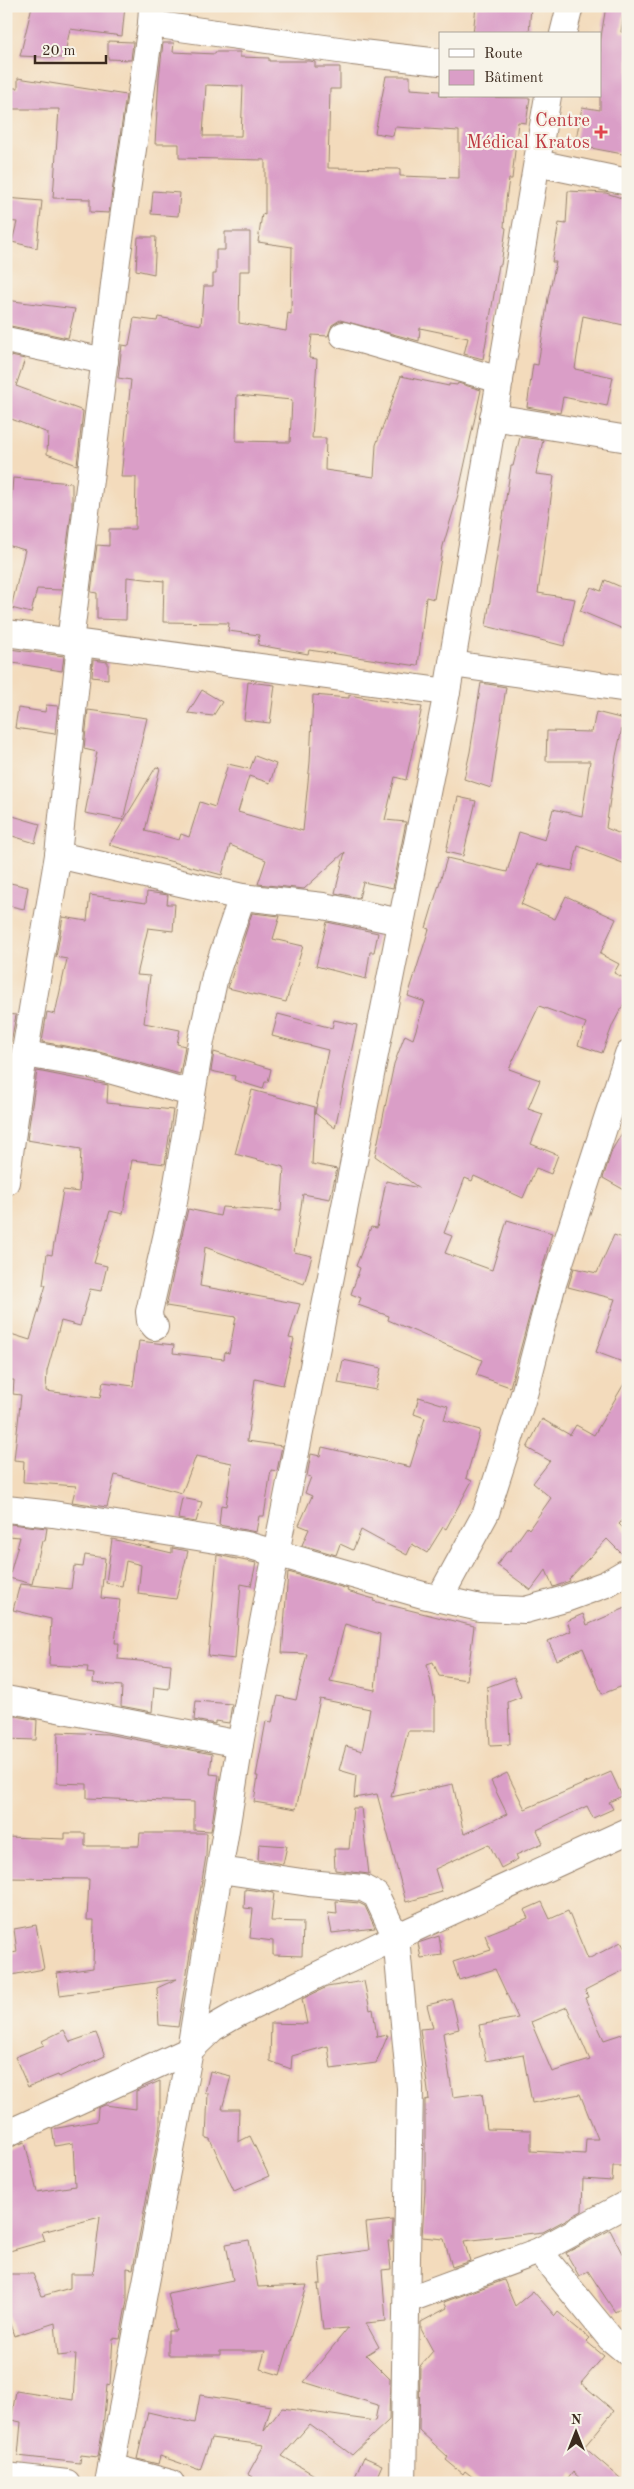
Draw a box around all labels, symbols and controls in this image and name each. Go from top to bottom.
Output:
scale bar [35,32,106,64]
legend [439,32,602,98]
text: 20 m [42,44,76,59]
text: Route [484,47,522,62]
text: Bâtiment [484,71,543,86]
place label: Centre Médical Kratos [466,112,590,153]
marker: Centre Médical Kratos [594,125,608,139]
north arrow [552,2406,602,2456]
text: N [571,2413,582,2427]

